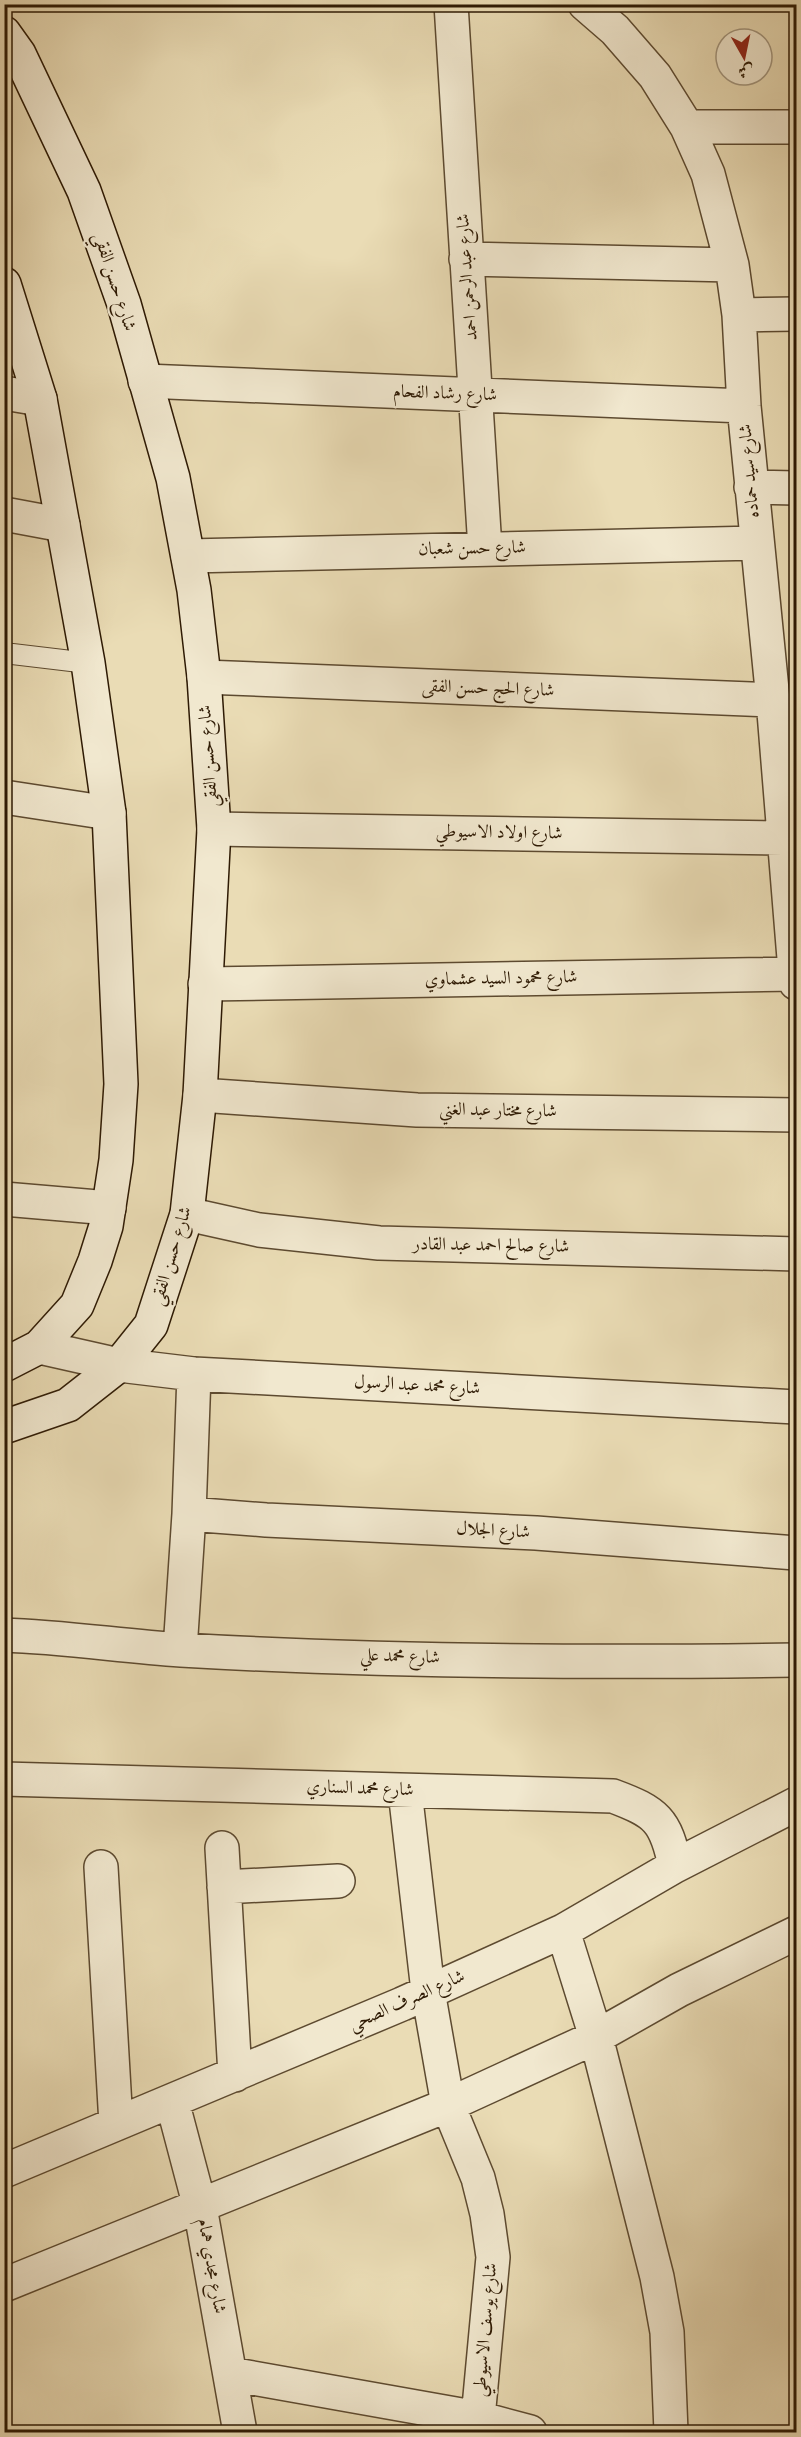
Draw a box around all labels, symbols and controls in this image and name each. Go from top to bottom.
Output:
north arrow [714,27,774,87]
text: ش [737,59,755,81]
street label: شارع عبد الرحمن احمد [452,213,486,341]
street label: شارع حسن الفقي [83,230,141,336]
street label: شارع رشاد الفحام [392,381,498,410]
street label: شارع سيد حماده [734,423,768,519]
street label: شارع حسن شعبان [418,537,526,563]
street label: شارع الحج حسن الفقى [421,675,555,706]
street label: شارع حسن الفقي [194,704,229,808]
street label: شارع اولاد الاسيوطي [435,820,563,850]
street label: شارع محمود السيد عشماوي [424,966,578,994]
street label: شارع مختار عبد الغني [439,1098,557,1128]
street label: شارع حسن الفقي [146,1204,203,1310]
street label: شارع صالح احمد عبد القادر [411,1233,569,1262]
street label: شارع محمد عبد الرسول [353,1371,481,1403]
street label: شارع الجلال [455,1518,530,1546]
street label: شارع محمد علي [360,1644,440,1674]
street label: شارع محمد السناري [306,1776,414,1804]
street label: شارع الصرف الصحي [345,1965,470,2040]
street label: شارع مجدي همام [188,2216,231,2316]
street label: شارع يوسف الاسيوطي [469,2262,507,2398]

